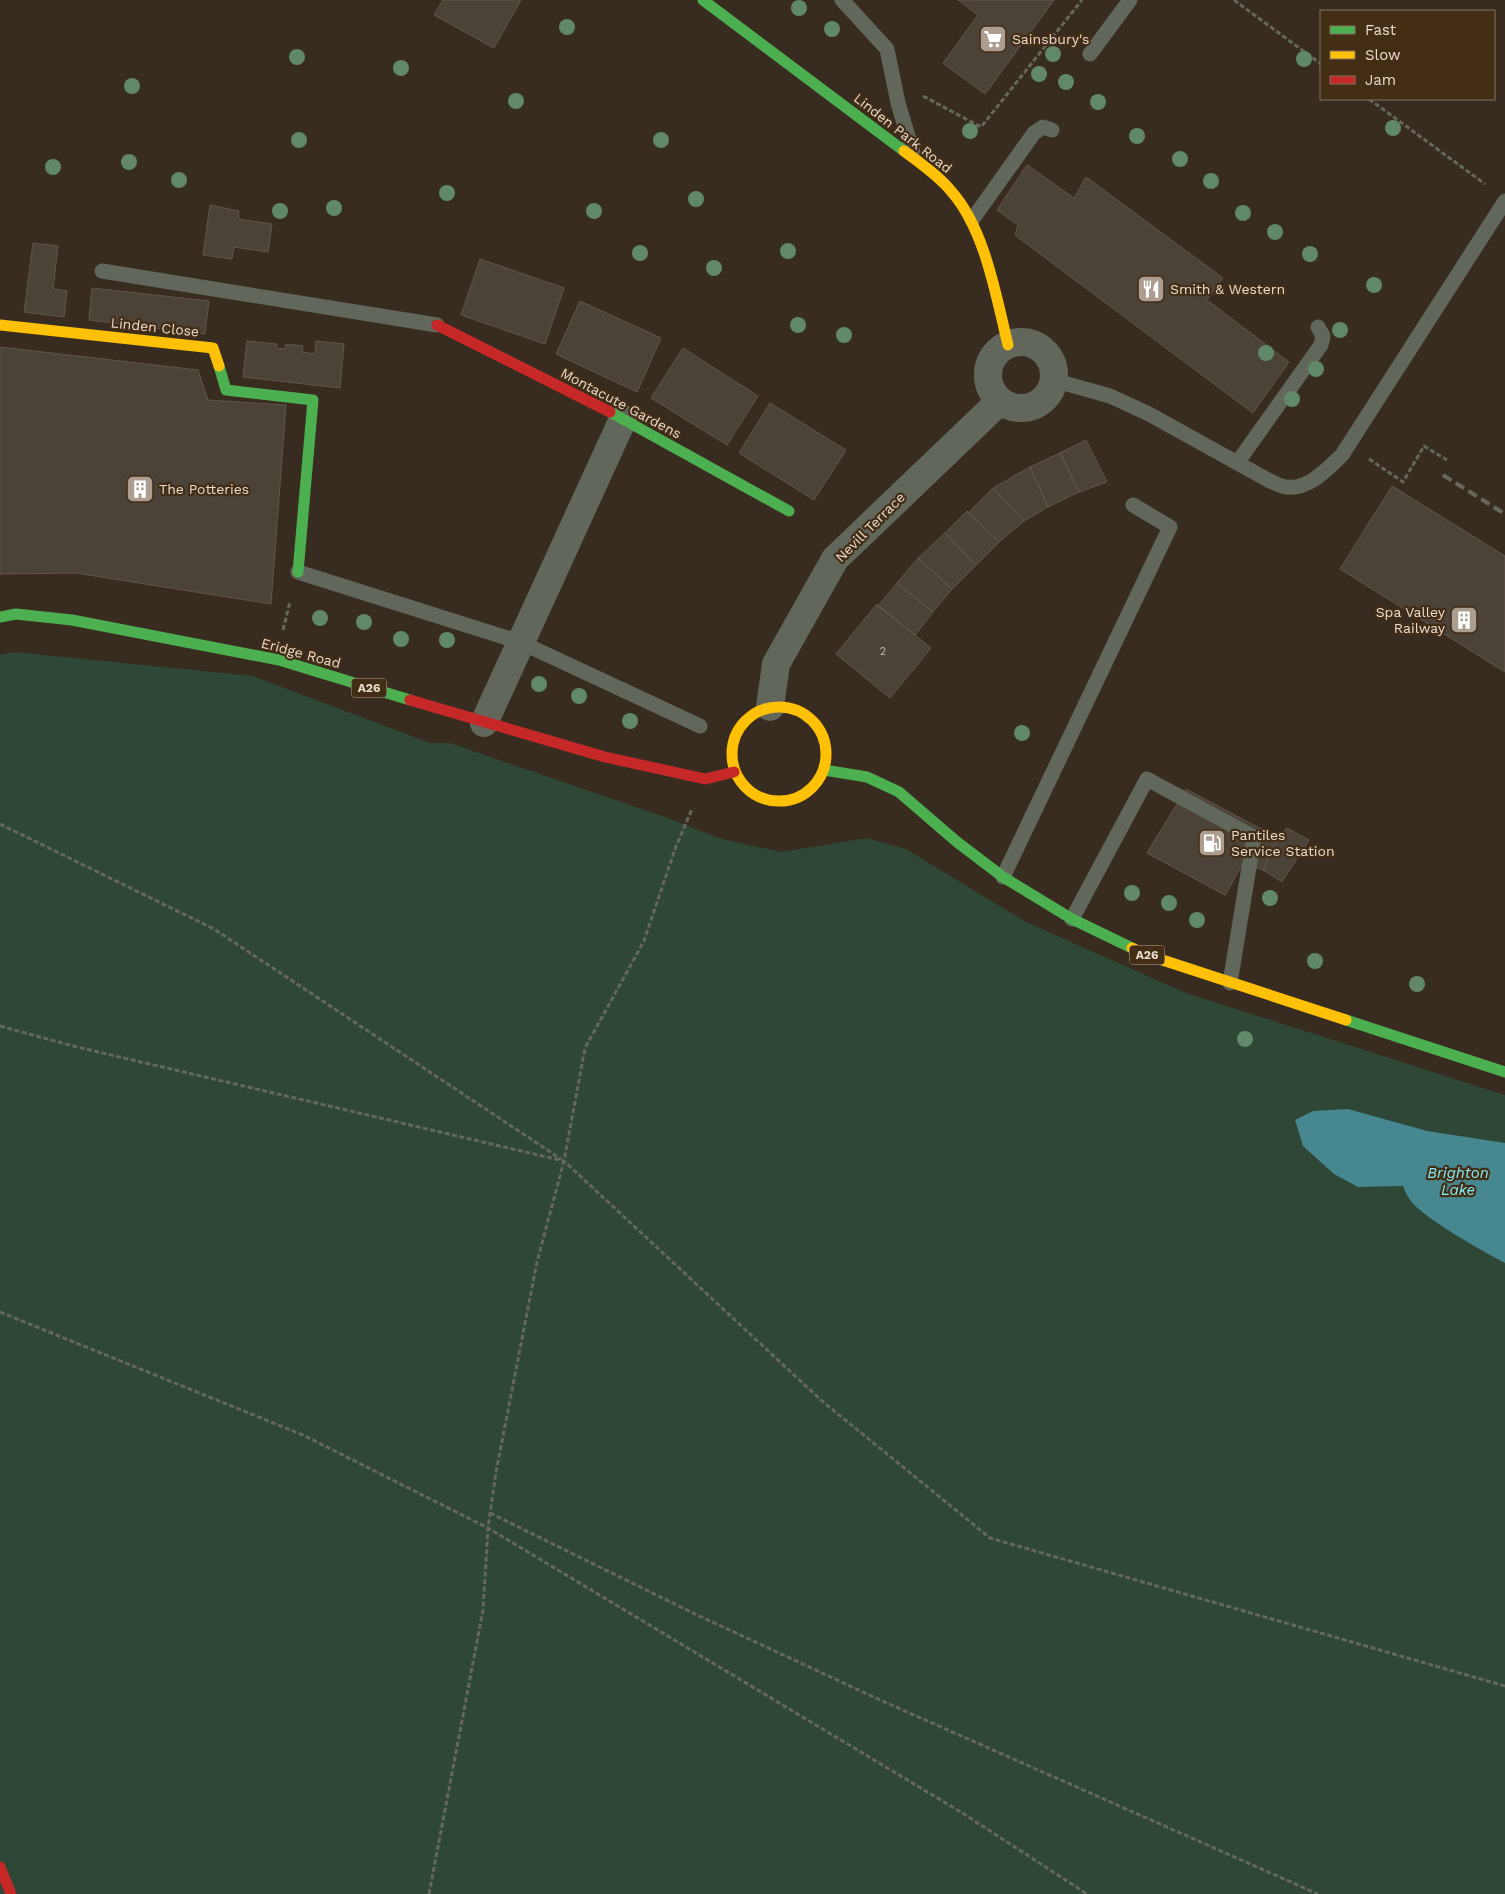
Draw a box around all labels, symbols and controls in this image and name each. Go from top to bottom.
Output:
legend [1320,10,1495,100]
text: Fast [1365,21,1397,39]
supermarket icon: Sainsbury's [978,24,1008,54]
place label: Sainsbury's [1012,31,1089,47]
text: Slow [1365,46,1401,64]
text: Jam [1365,71,1396,89]
street label: Linden Park Road [851,90,955,176]
restaurant icon: Smith & Western [1136,274,1166,304]
place label: Smith & Western [1170,281,1285,297]
street label: Linden Close [110,314,200,340]
street label: Montacute Gardens [558,364,684,442]
building icon: The Potteries [125,474,155,504]
place label: The Potteries [159,481,249,497]
street label: Nevill Terrace [832,489,908,565]
place label: Spa Valley Railway [1376,604,1446,636]
building icon: Spa Valley Railway [1449,605,1479,635]
street label: Eridge Road [260,635,342,671]
house number: 2 [880,645,886,658]
road number: A26 [352,678,386,698]
place label: Pantiles Service Station [1231,827,1335,859]
fuel station icon: Pantiles Service Station [1197,828,1227,858]
road number: A26 [1130,946,1164,964]
water label: Brighton Lake [1427,1164,1489,1199]

